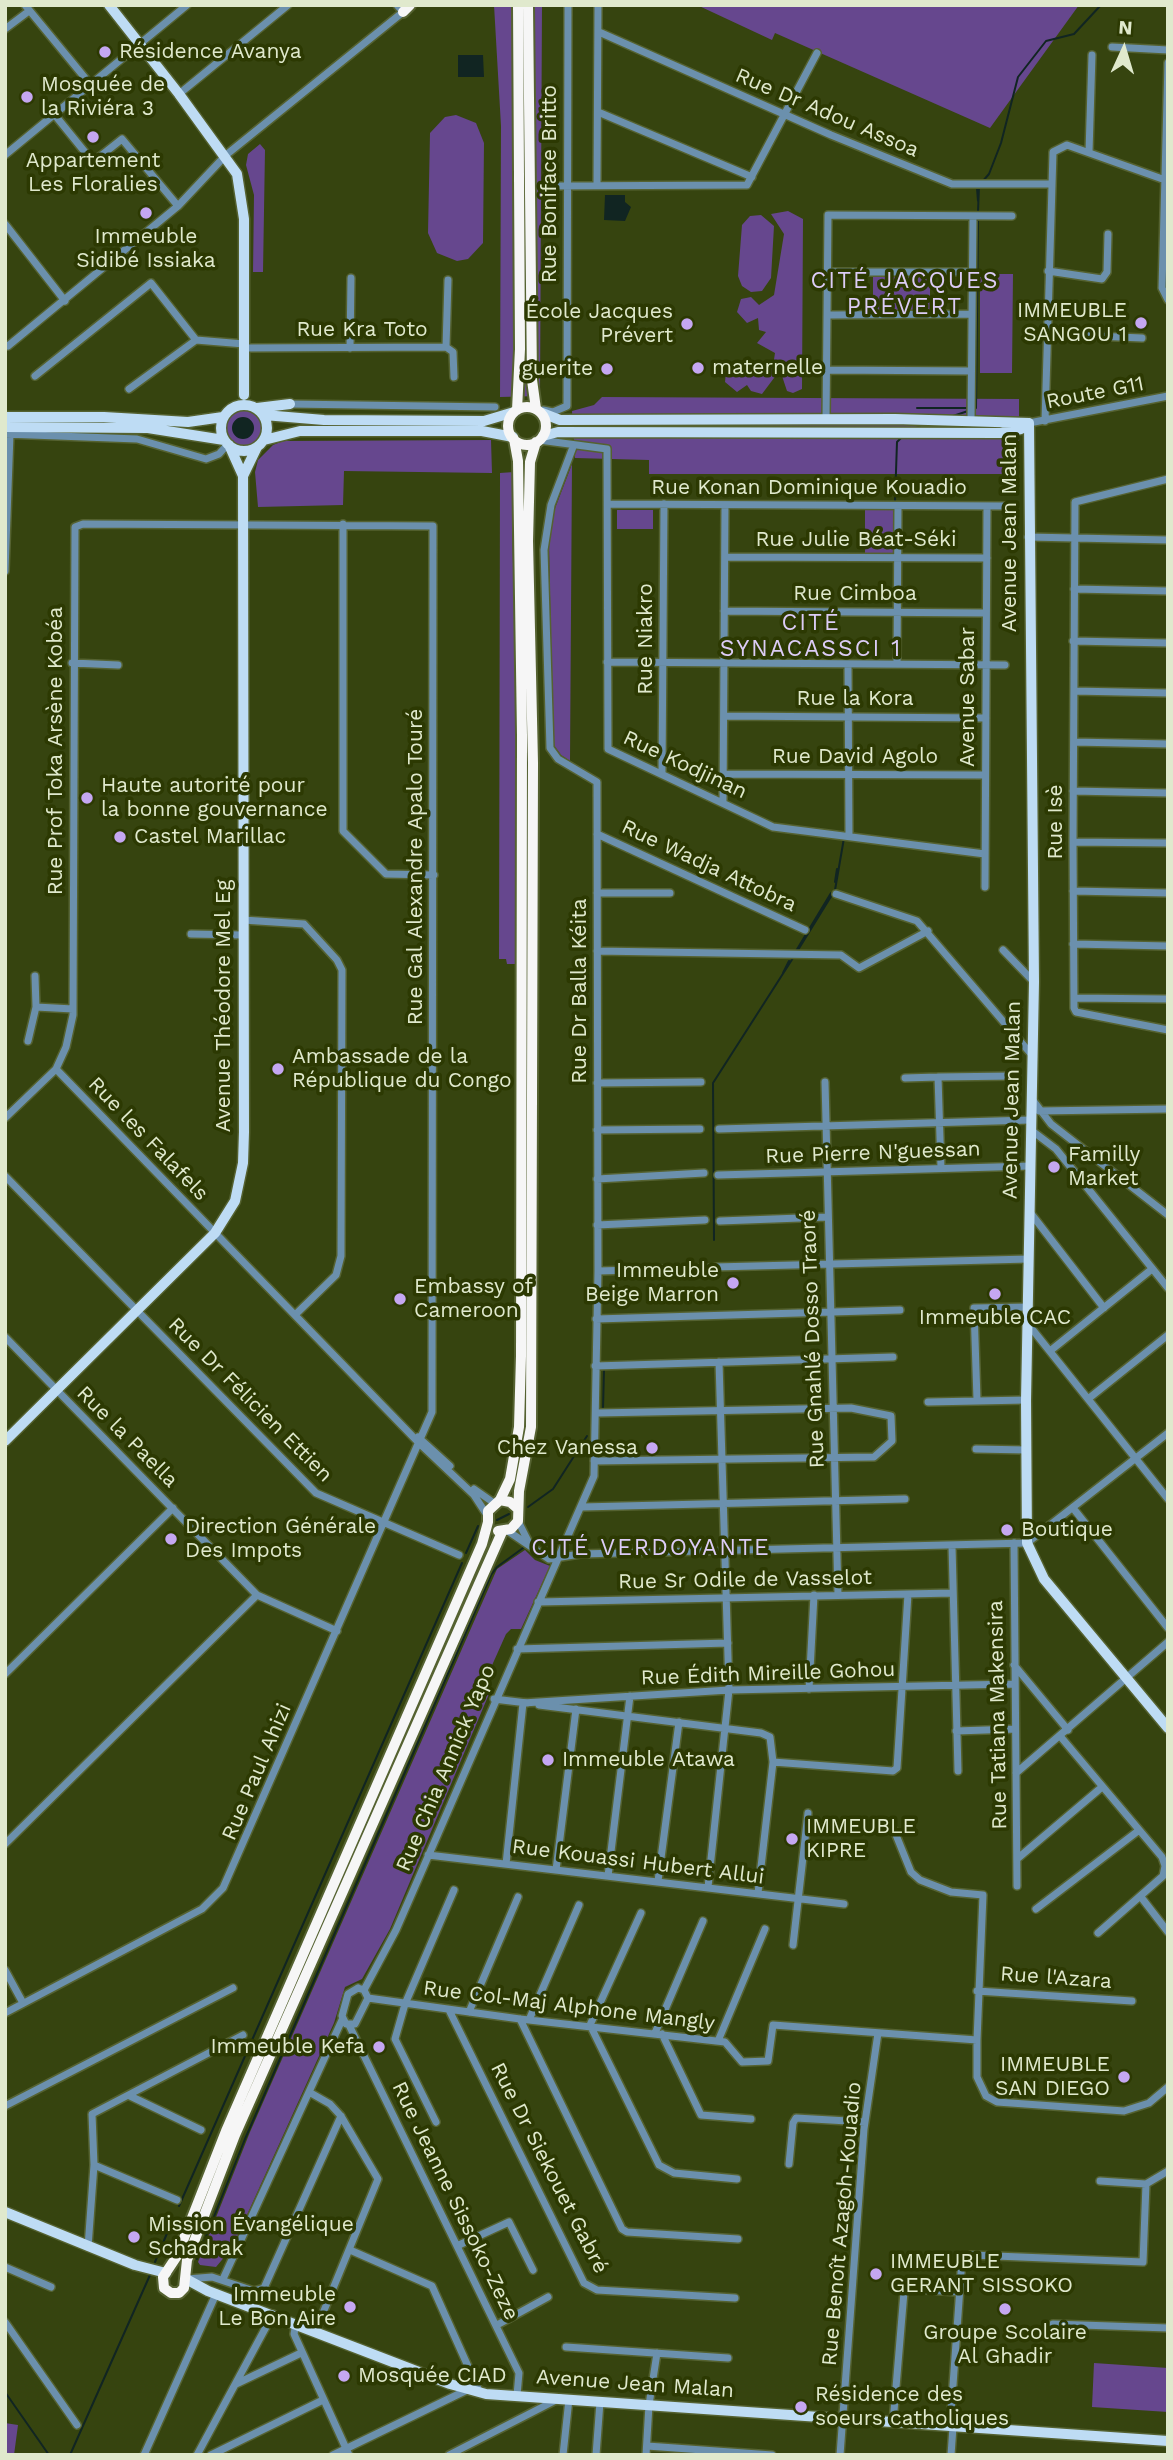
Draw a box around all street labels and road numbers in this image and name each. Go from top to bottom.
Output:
street label: Rue Dr Adou Assoa [732,63,922,163]
street label: Rue Boniface Britto [537,85,563,283]
street label: Rue Kra Toto [296,317,428,343]
street label: Route G11 [1044,371,1146,415]
street label: Avenue Jean Malan [997,434,1023,632]
street label: Rue Konan Dominique Kouadio [651,475,967,501]
street label: Rue Julie Béat-Séki [755,527,957,553]
street label: Rue Cimboa [793,581,917,607]
street label: Rue Niakro [633,583,659,695]
street label: Rue Prof Toka Arsène Kobéa [43,607,69,895]
street label: Avenue Sabar [955,627,981,767]
street label: Rue la Kora [796,686,914,712]
street label: Rue Gal Alexandre Apalo Touré [403,709,429,1025]
street label: Rue Kodjinan [619,725,751,805]
street label: Rue David Agolo [772,744,938,770]
street label: Rue Isè [1043,784,1069,860]
street label: Rue Wadja Attobra [617,814,801,918]
street label: Avenue Théodore Mel Eg [211,880,237,1132]
street label: Rue Dr Balla Kéita [567,898,593,1084]
street label: Avenue Jean Malan [998,1001,1026,1199]
street label: Rue les Falafels [83,1072,213,1206]
street label: Rue Pierre N'guessan [765,1137,981,1169]
street label: Rue Gnahlé Dosso Traoré [796,1209,830,1469]
street label: Rue Dr Félicien Ettien [163,1313,337,1487]
street label: Rue la Paella [71,1381,183,1493]
street label: Rue Sr Odile de Vasselot [618,1565,872,1595]
street label: Rue Tatiana Makensira [983,1600,1013,1830]
street label: Rue Édith Mireille Gohou [640,1657,896,1691]
street label: Rue Chia Annick Yapo [391,1661,501,1875]
street label: Rue Paul Ahizi [217,1700,297,1844]
street label: Rue Kouassi Hubert Allui [510,1834,766,1890]
street label: Rue l'Azara [999,1962,1113,1994]
street label: Rue Col-Maj Alphone Mangly [422,1976,716,2036]
street label: Rue Dr Siekouet Gabré [485,2058,613,2278]
street label: Rue Jeanne Sissoko-Zeze [386,2078,524,2324]
street label: Rue Benoît Azagoh-Kouadio [817,2081,867,2367]
street label: Avenue Jean Malan [535,2365,735,2403]

